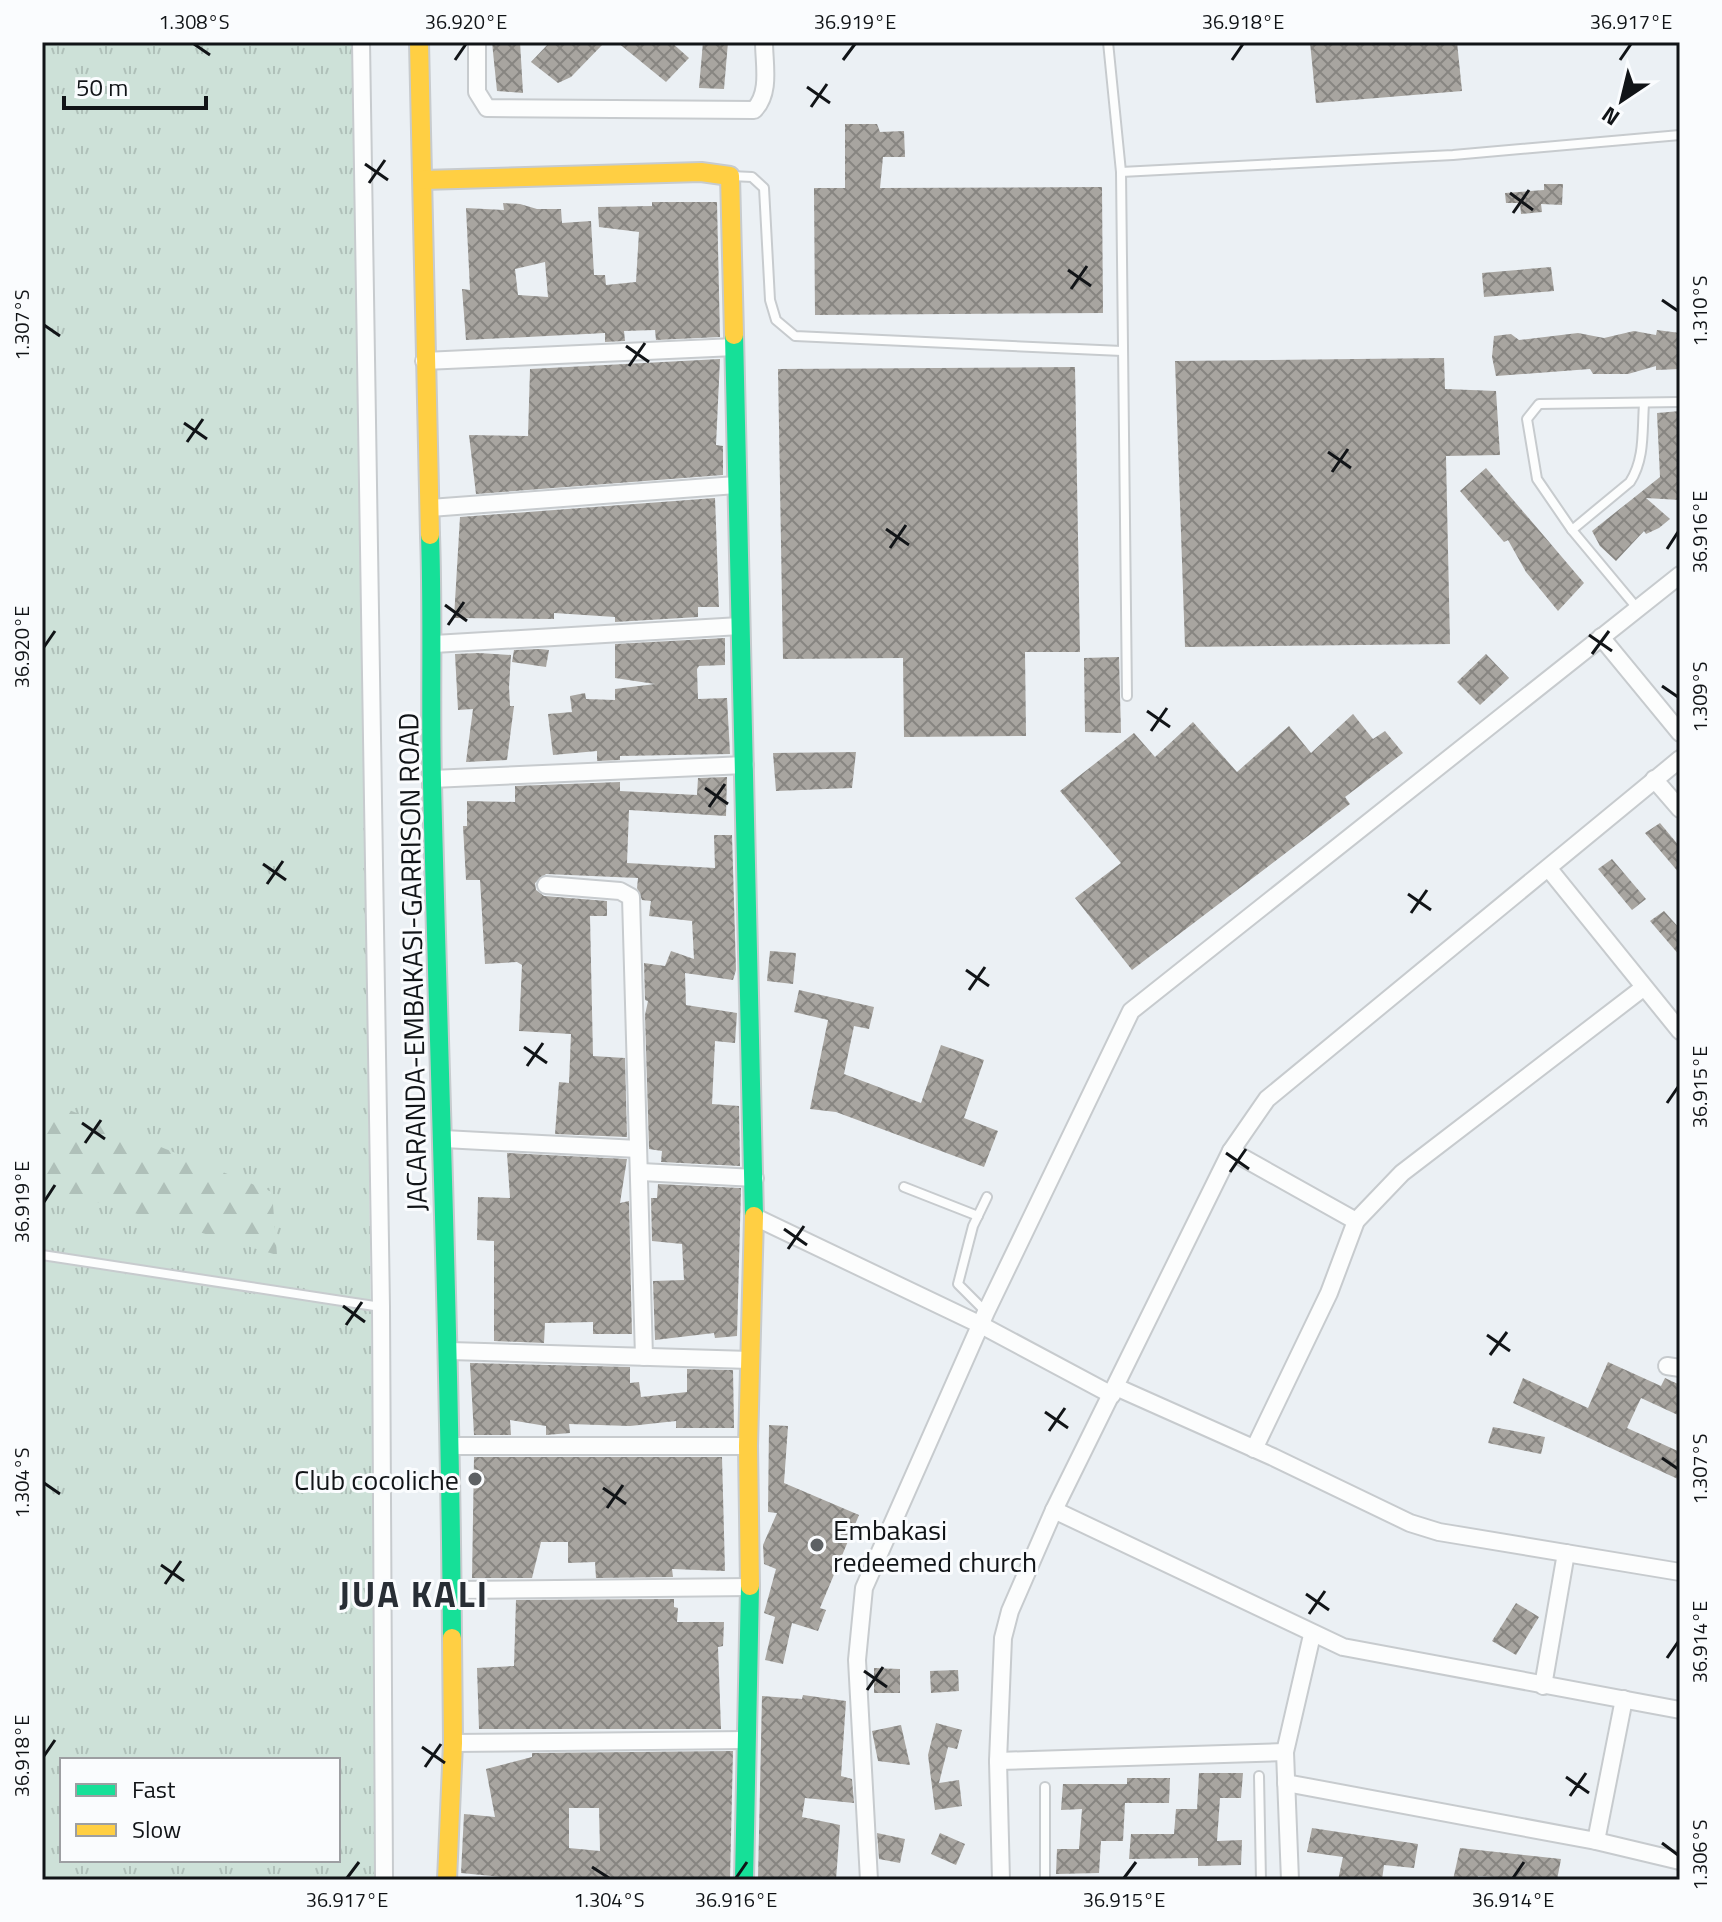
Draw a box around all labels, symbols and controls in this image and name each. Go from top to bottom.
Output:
text: 1.308°S [158,6,230,37]
text: 36.920°E [425,6,507,37]
text: 36.919°E [814,6,896,37]
text: 36.918°E [1202,6,1284,37]
text: 36.917°E [1590,6,1672,37]
scale bar [64,60,206,110]
north arrow [1582,60,1662,140]
text: 50 m [76,69,128,105]
text: N [1595,98,1627,135]
text: 1.310°S [1684,275,1715,347]
text: 1.307°S [6,289,37,361]
text: 36.916°E [1684,491,1715,573]
text: 36.920°E [6,606,37,688]
text: 1.309°S [1684,661,1715,733]
street label: JACARANDA-EMBAKASI-GARRISON ROAD [386,712,438,1212]
text: 36.915°E [1684,1046,1715,1128]
text: 36.919°E [6,1161,37,1243]
text: 1.307°S [1684,1433,1715,1505]
text: 1.304°S [6,1447,37,1519]
place label: Club cocoliche [294,1458,459,1501]
marker: Club cocoliche [466,1470,484,1488]
place label: Embakasi redeemed church [833,1508,1037,1583]
marker: Embakasi redeemed church [808,1536,826,1554]
district label: JUA KALI [339,1566,489,1621]
text: 36.914°E [1684,1601,1715,1683]
text: 36.918°E [6,1715,37,1797]
legend [60,1758,340,1862]
text: Fast [132,1771,176,1807]
text: Slow [132,1811,181,1847]
text: 1.306°S [1684,1819,1715,1891]
text: 36.917°E [306,1884,388,1915]
text: 1.304°S [573,1884,645,1915]
text: 36.916°E [695,1884,777,1915]
text: 36.915°E [1083,1884,1165,1915]
text: 36.914°E [1472,1884,1554,1915]

